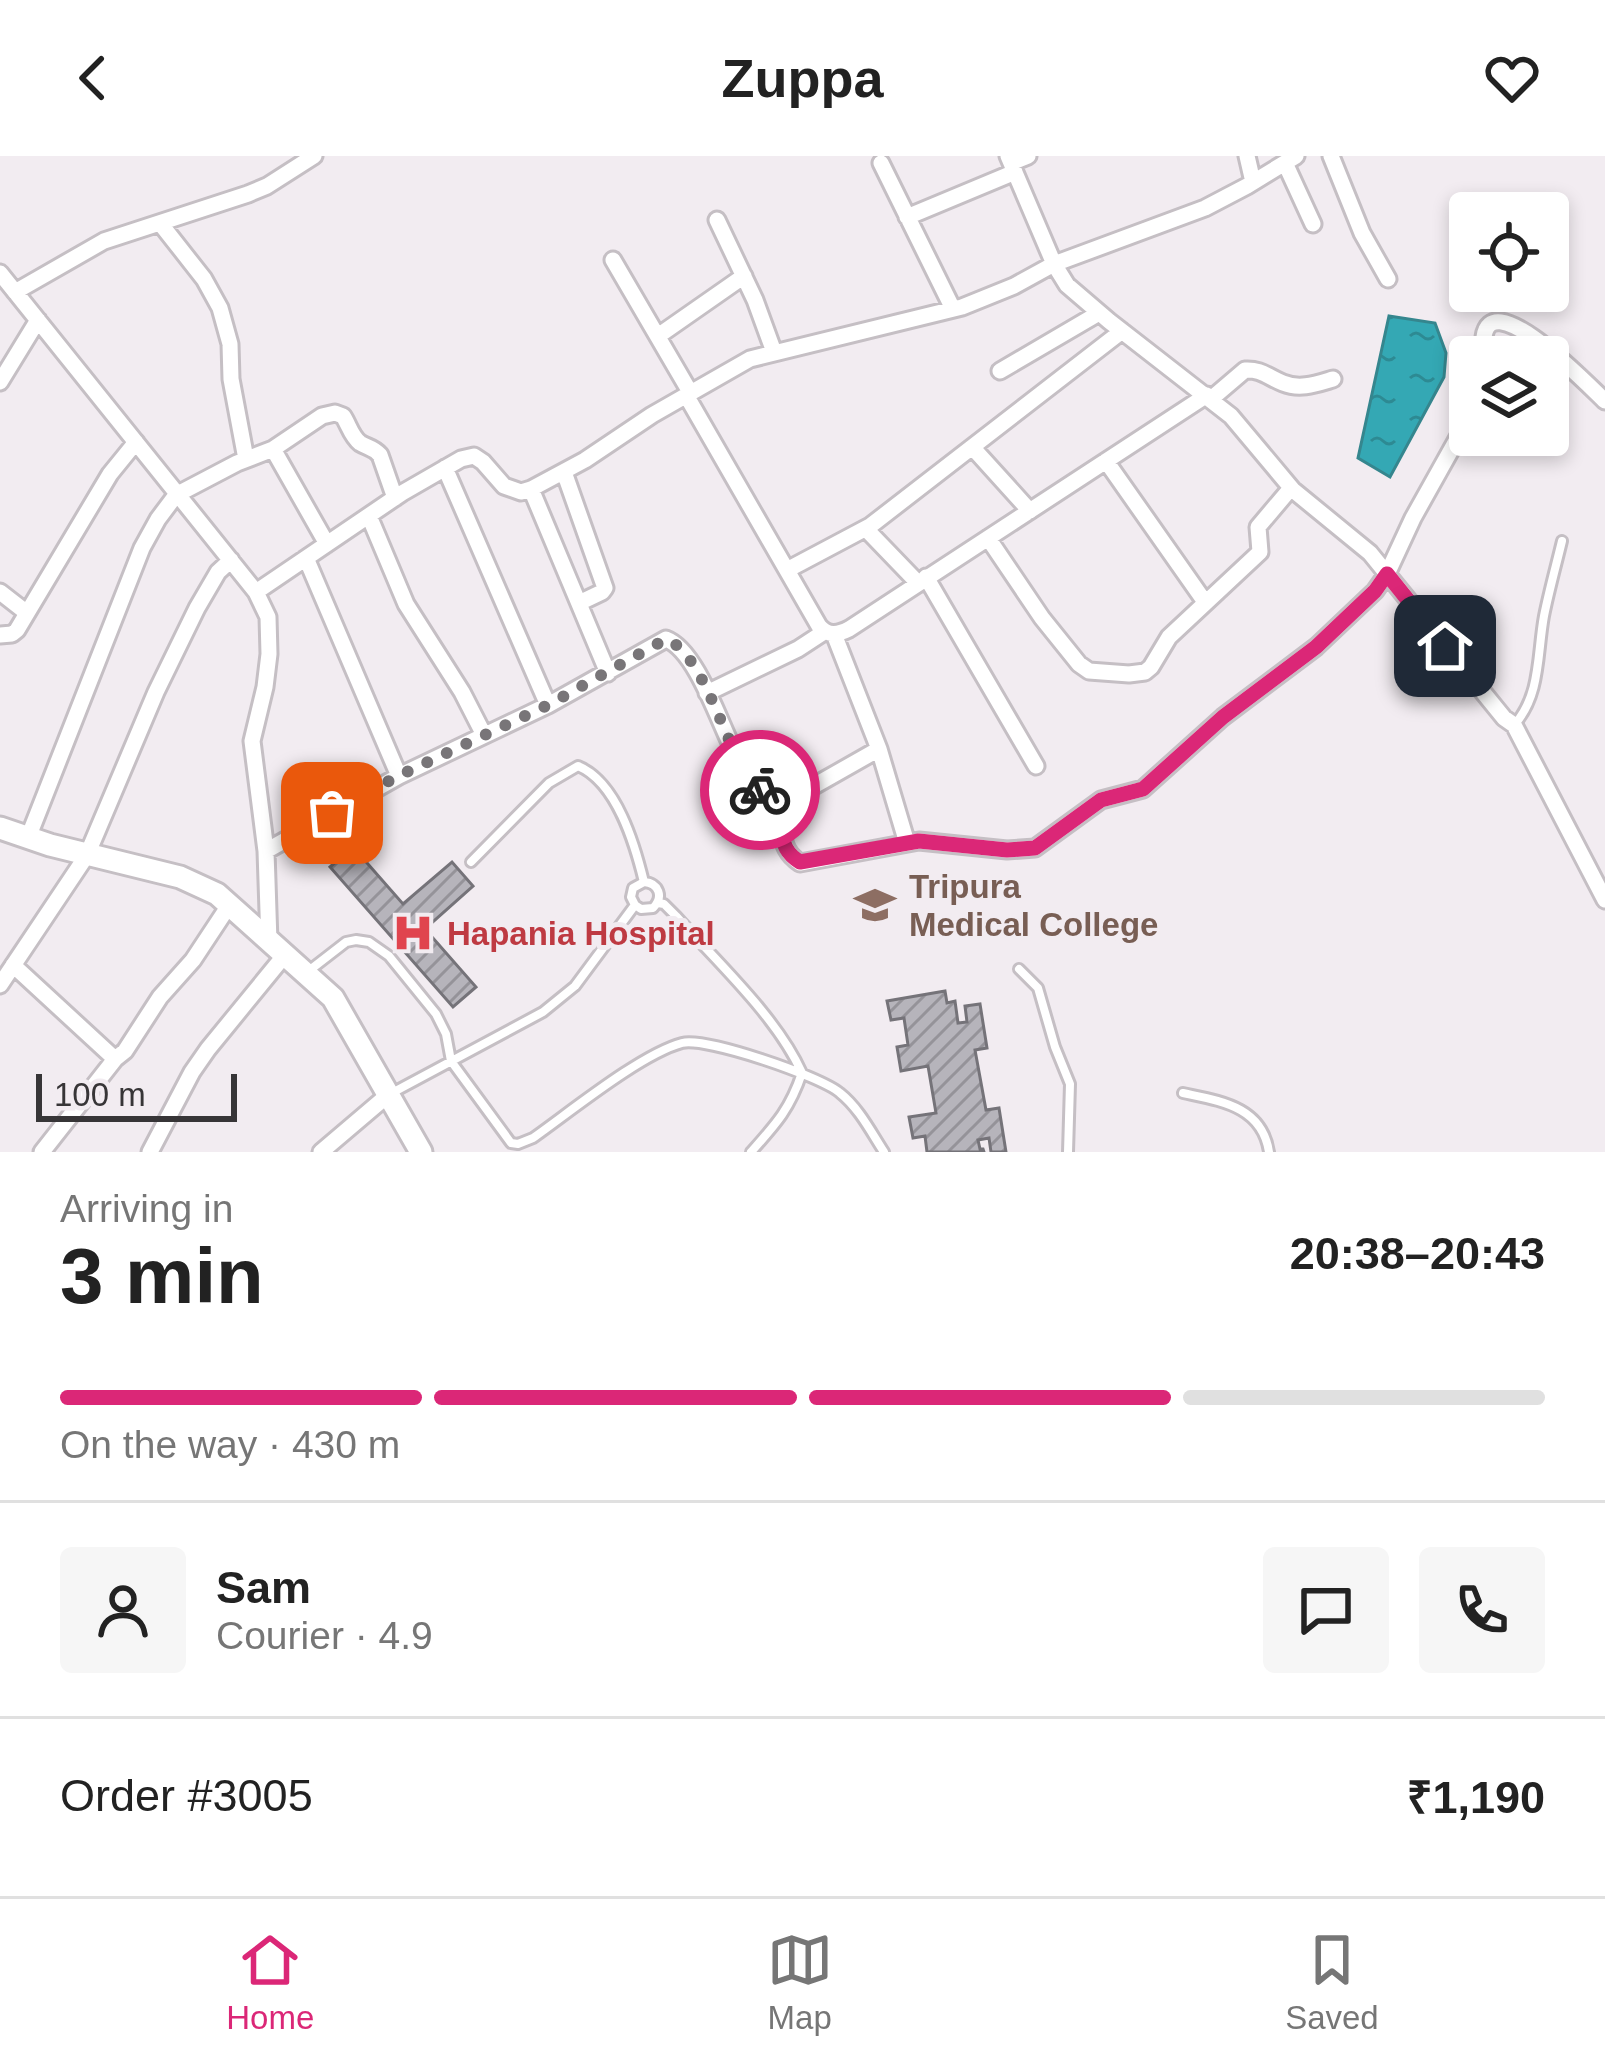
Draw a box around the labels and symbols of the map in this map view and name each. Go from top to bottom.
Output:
pin [1394,595,1496,697]
courier [700,730,820,850]
pin [281,762,383,864]
place label: Tripura Medical College [909,868,1158,943]
school or university icon: Tripura Medical College [852,882,898,928]
hospital icon: Hapania Hospital [390,910,436,956]
place label: Hapania Hospital [447,915,715,952]
scale bar [36,1068,237,1121]

